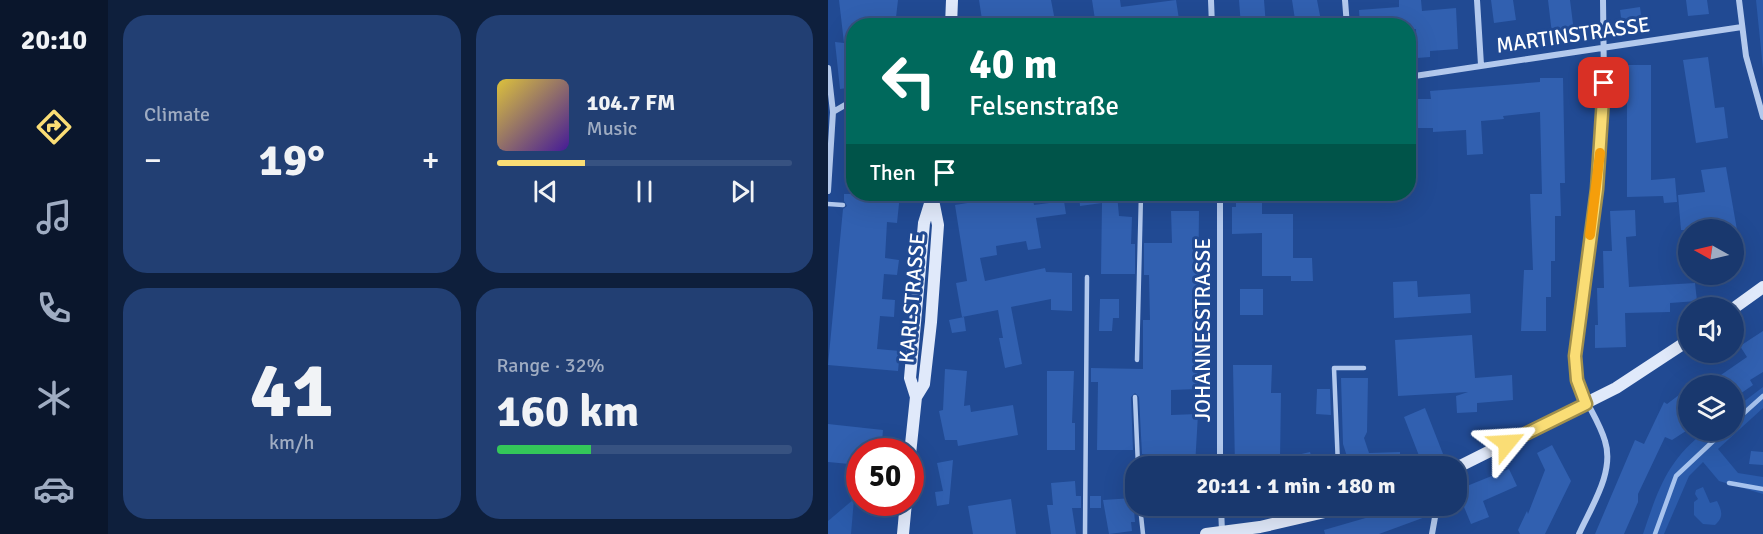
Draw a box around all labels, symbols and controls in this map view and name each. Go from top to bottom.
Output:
street label: MARTINSTRASSE [1494,11,1652,59]
text: 20:10 [21,24,87,57]
text: 40 m [969,39,1058,90]
icon: left [870,42,948,120]
pin [1578,57,1629,108]
icon: arrive [1587,66,1620,99]
text: 104.7 FM [587,89,675,116]
text: Felsenstraße [969,90,1119,123]
text: Climate [144,102,210,127]
icon: directions [33,106,75,148]
text: Music [587,116,637,141]
text: 19° [258,133,325,188]
text: − [144,140,162,181]
text: + [422,140,439,181]
icon: arrive [928,156,961,189]
text: Then [870,159,916,186]
icon: previous [529,175,562,208]
icon: pause [628,175,661,208]
icon: next [726,175,759,208]
icon: music [33,196,75,238]
north arrow [1678,219,1744,285]
map controls [1678,219,1744,441]
street label: KARLSTRASSE [893,232,931,364]
street label: JOHANNESSTRASSE [1190,238,1216,422]
icon: phone [33,287,75,329]
button: sound [1678,297,1744,363]
text: 41 [250,343,334,439]
text: Range · 32% [497,353,605,378]
button: layers [1678,375,1744,441]
icon: climate [33,377,75,419]
text: 160 km [497,384,639,439]
position arrow [1475,411,1539,475]
text: km/h [269,430,314,455]
speed limit sign: 50 [846,438,924,516]
icon: car [33,468,75,510]
text: 20:11 · 1 min · 180 m [1196,472,1396,499]

